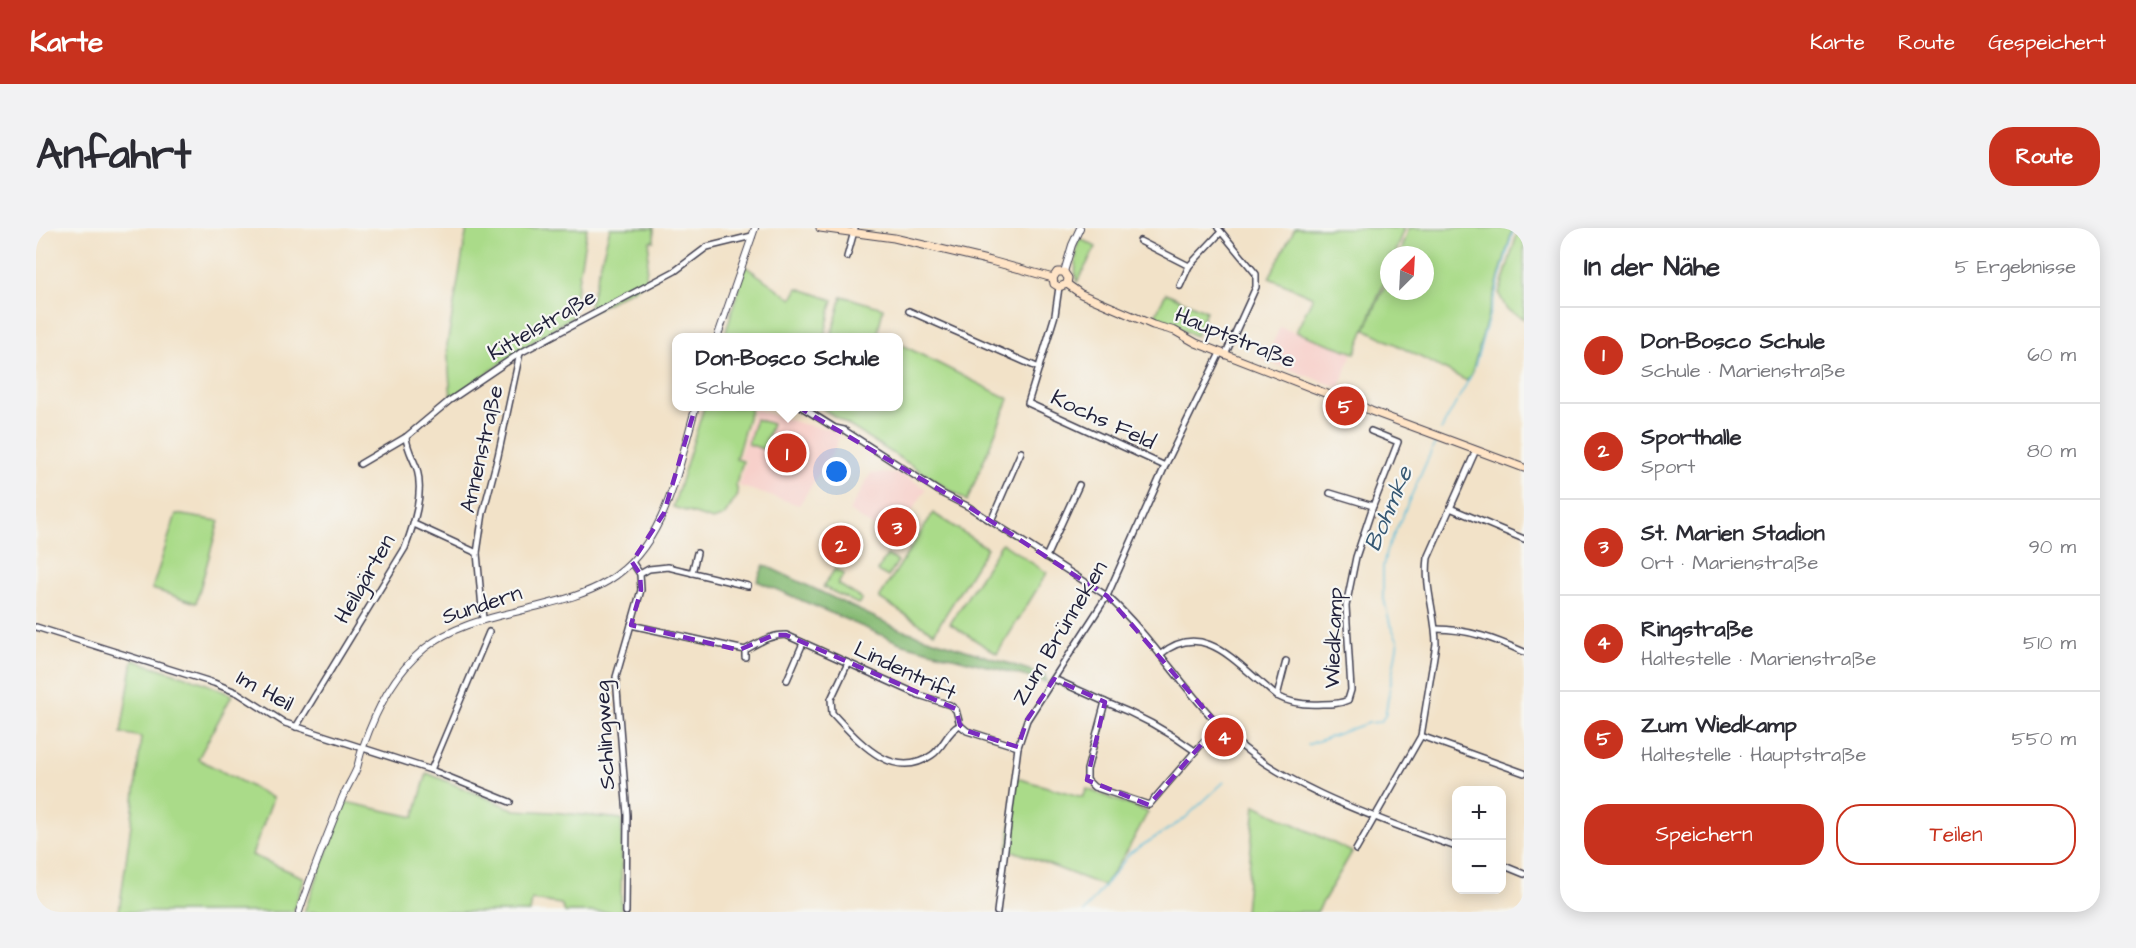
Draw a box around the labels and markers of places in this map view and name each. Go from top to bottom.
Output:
pin: 5 [1326,384,1364,429]
pin: 1 [768,430,807,476]
pin: 3 [878,504,916,550]
pin: 2 [822,522,860,568]
pin: 4 [1204,714,1244,760]

